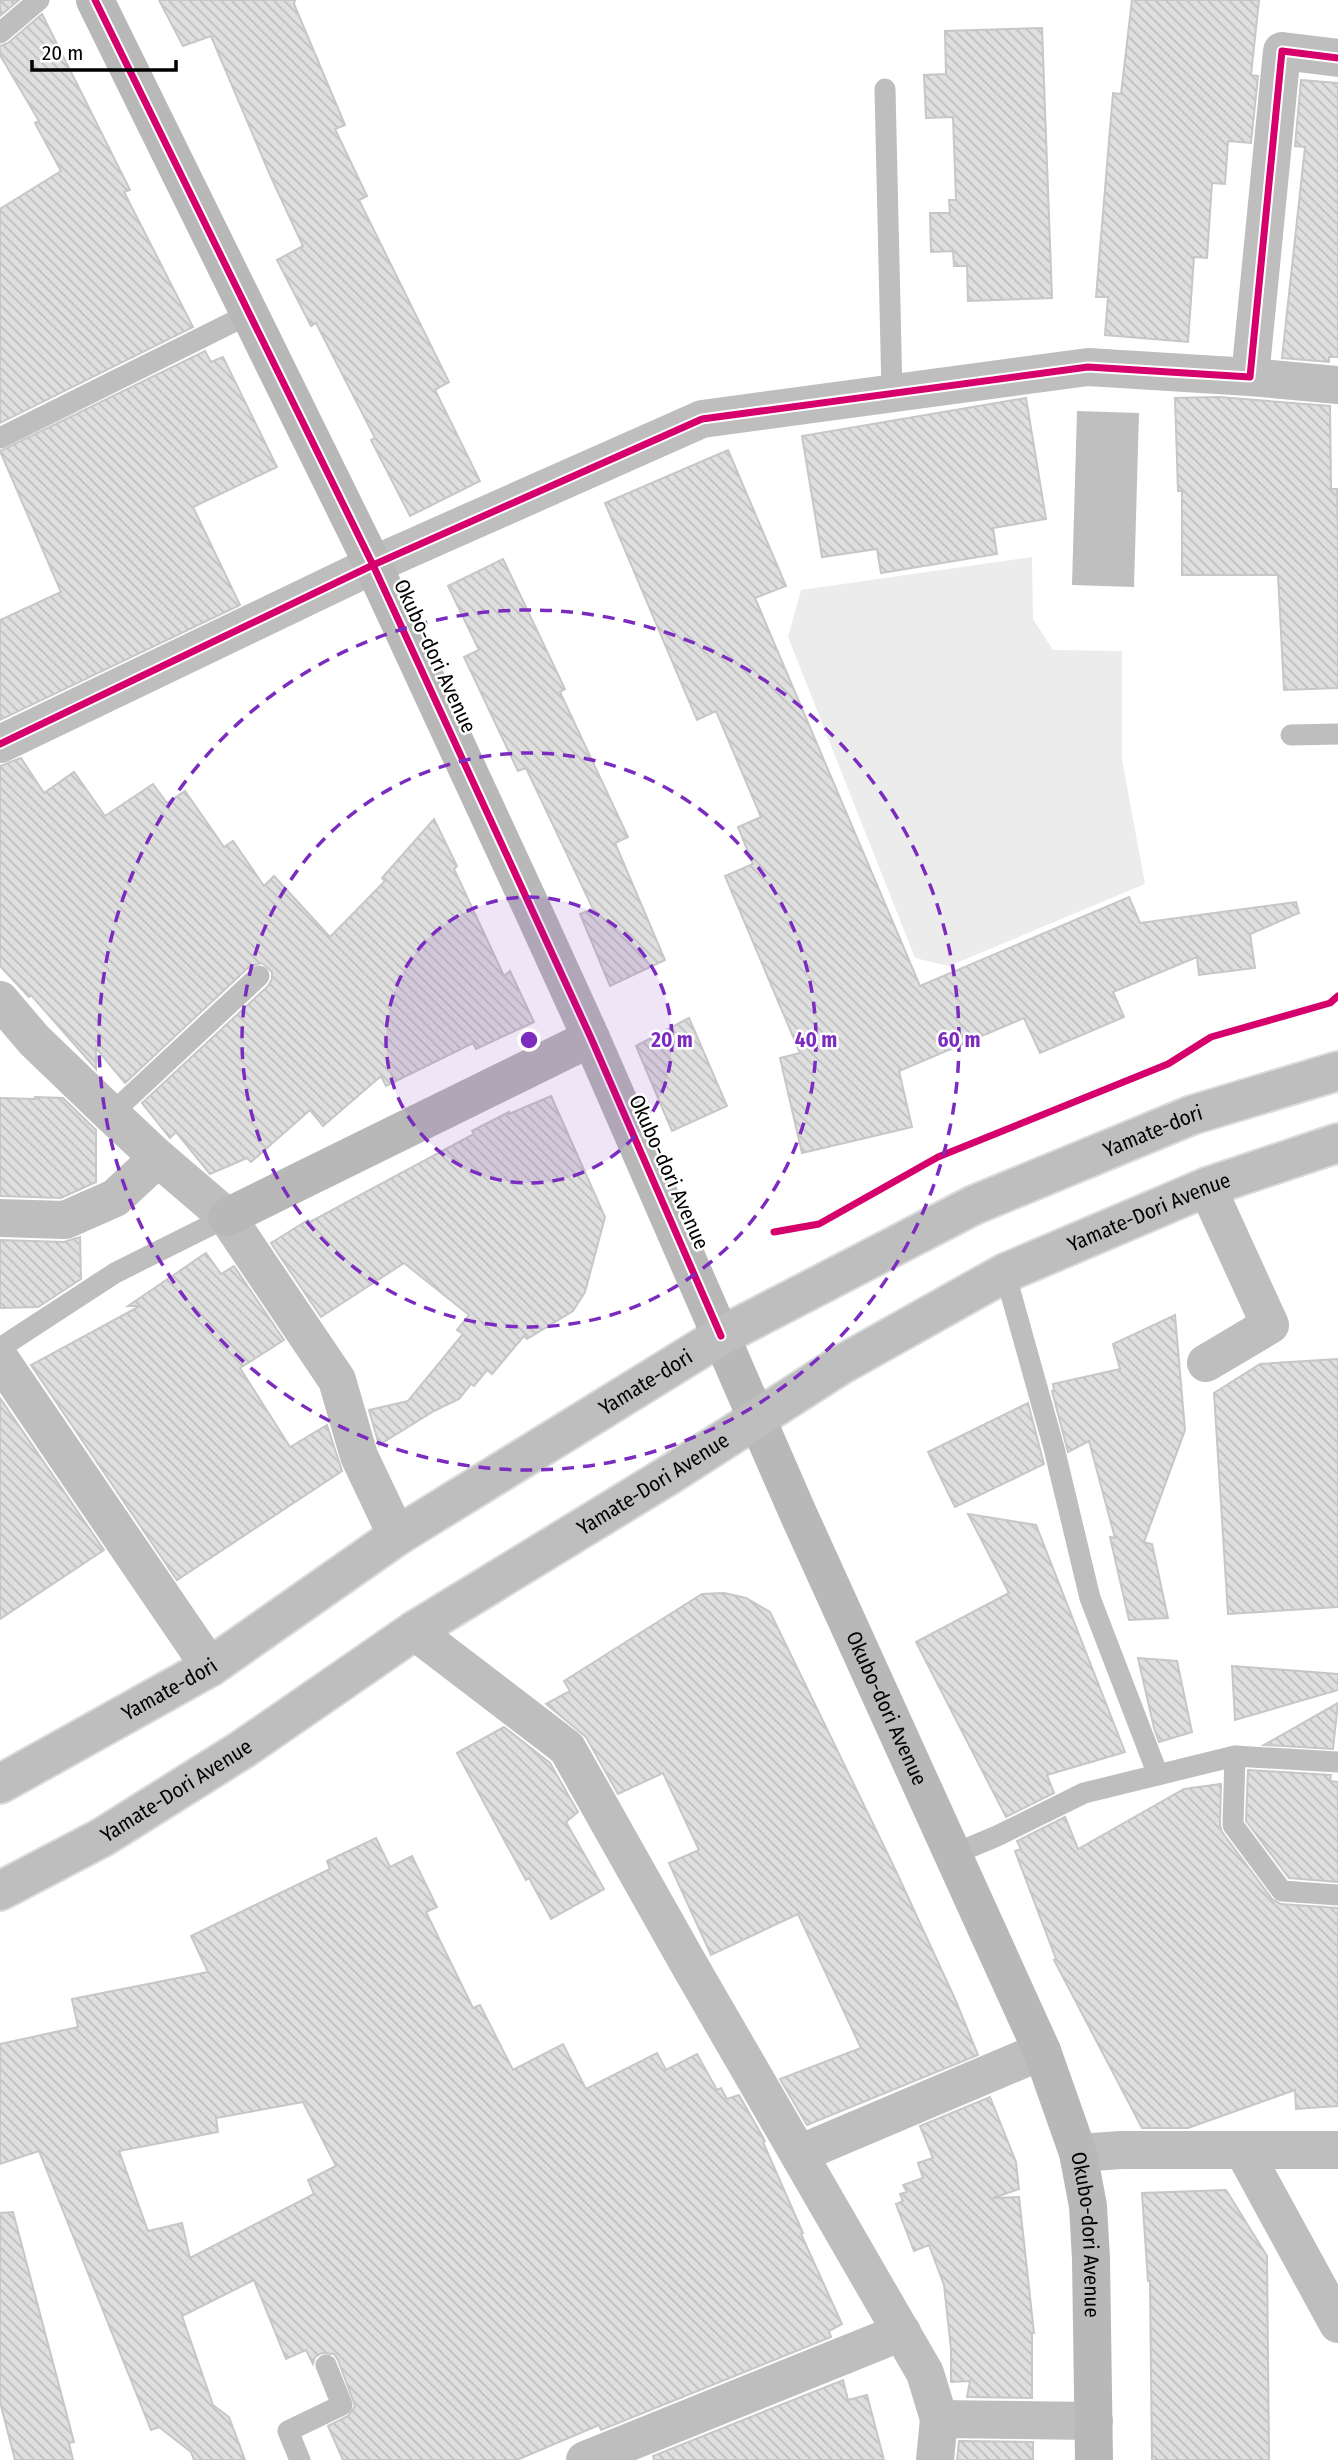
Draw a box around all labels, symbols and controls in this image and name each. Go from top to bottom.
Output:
scale bar [32,28,175,72]
text: 20 m [42,40,83,66]
street label: Okubo-dori Avenue [388,575,482,737]
text: 20 m [650,1027,693,1053]
text: 40 m [795,1027,837,1053]
text: 60 m [938,1027,980,1053]
centre of rings [517,1028,541,1052]
street label: Okubo-dori Avenue [623,1091,715,1253]
street label: Yamate-dori [1099,1100,1206,1163]
street label: Yamate-Dori Avenue [1064,1167,1234,1258]
street label: Yamate-dori [594,1344,697,1421]
street label: Yamate-Dori Avenue [572,1427,734,1541]
street label: Okubo-dori Avenue [840,1627,933,1790]
street label: Yamate-dori [117,1653,223,1727]
street label: Yamate-Dori Avenue [96,1734,257,1848]
street label: Okubo-dori Avenue [1065,2150,1105,2318]

